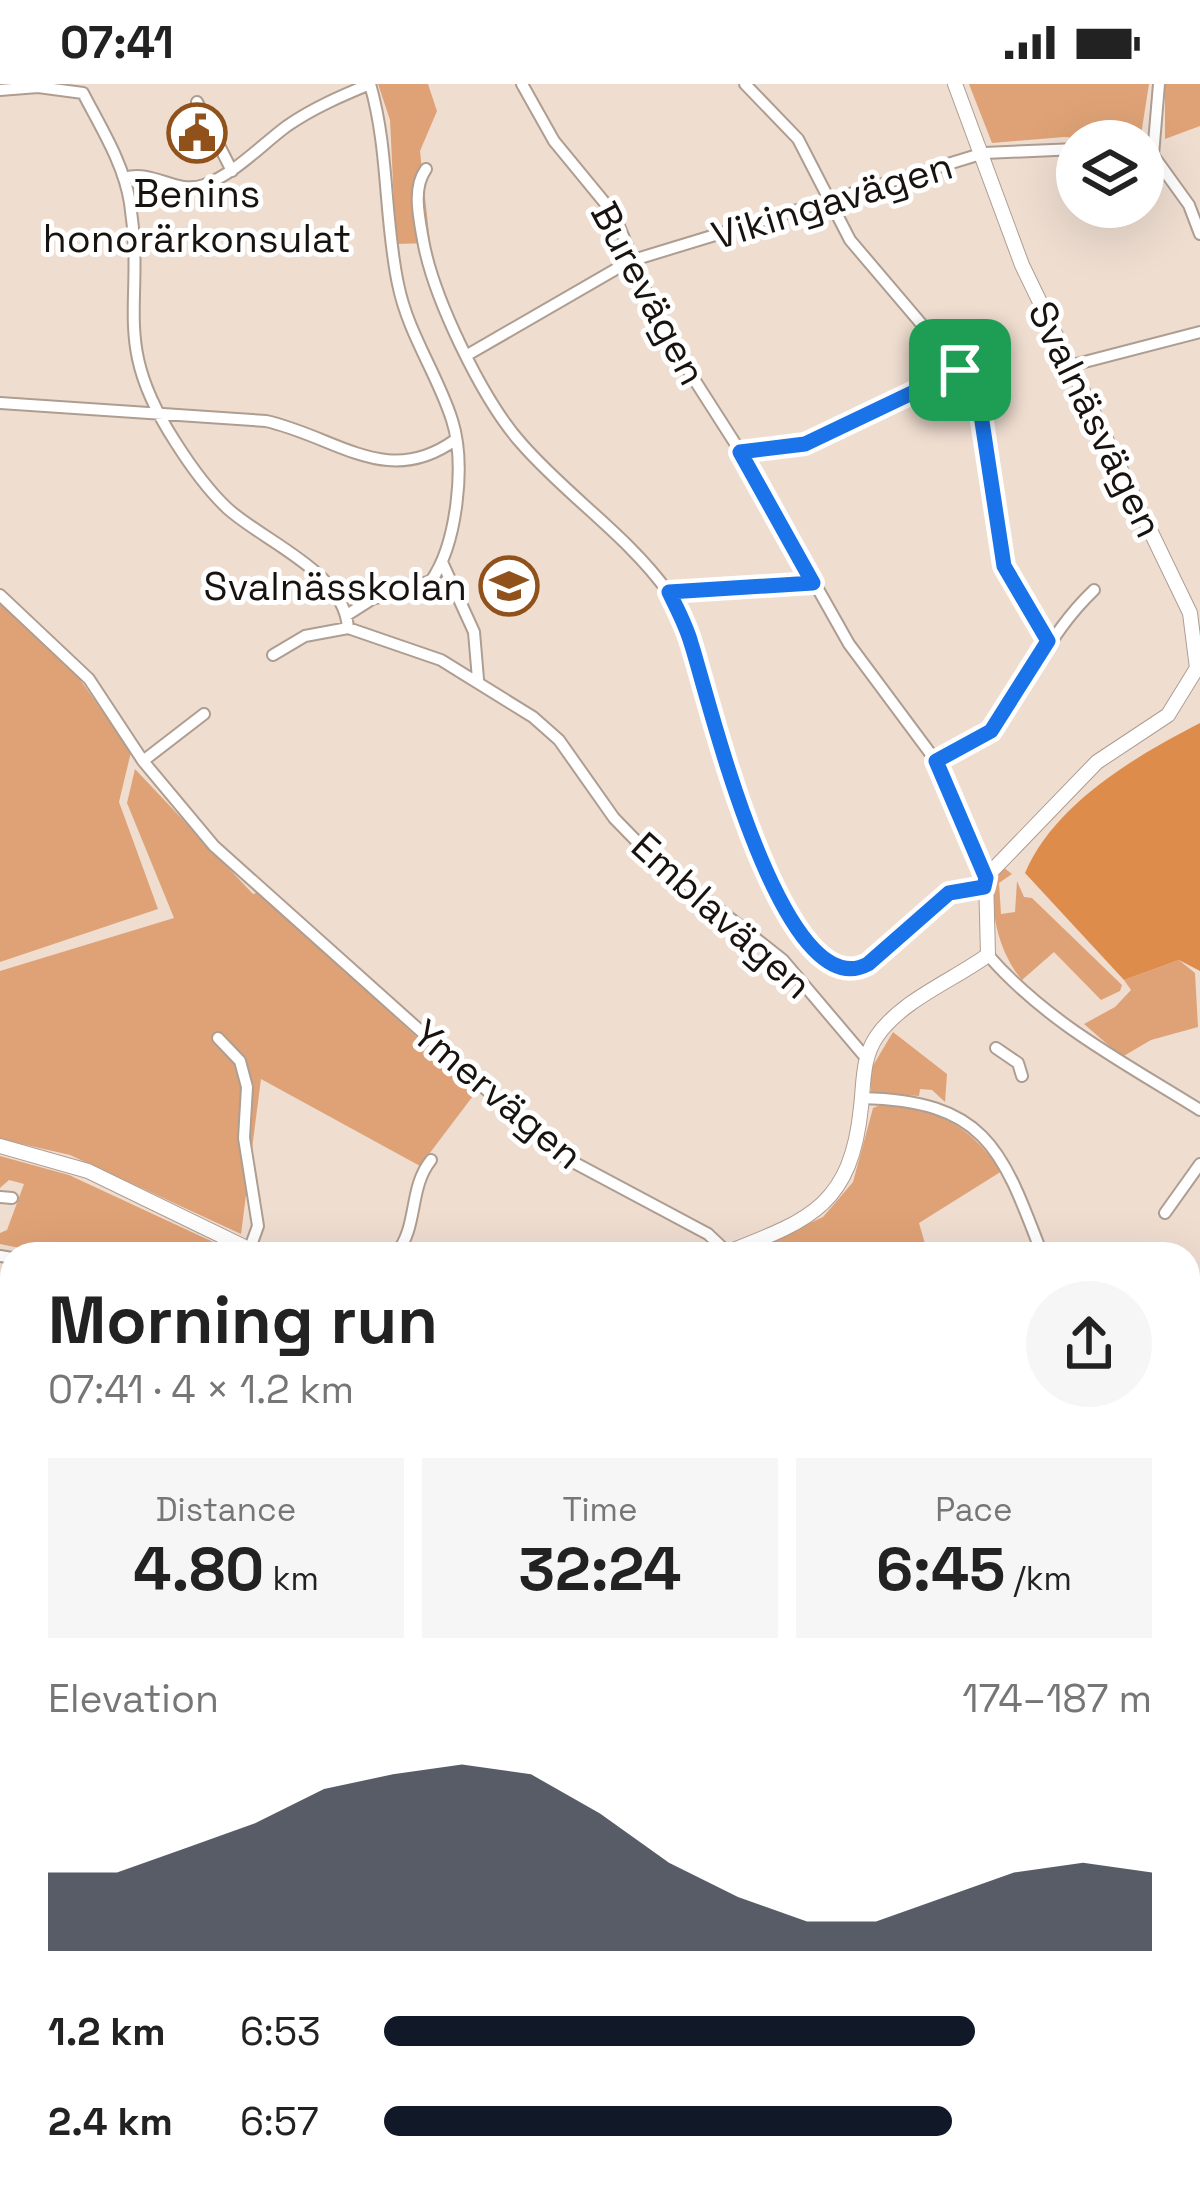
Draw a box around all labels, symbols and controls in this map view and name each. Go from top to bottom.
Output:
text: 07:41 [60,14,174,71]
public building icon: Benins honorärkonsulat [166,102,228,164]
map controls [1056,120,1164,228]
button: layers [1056,120,1164,228]
street label: Vikingavägen [706,141,958,260]
place label: Benins honorärkonsulat [43,169,351,263]
street label: Burevägen [580,193,717,393]
street label: Svalnäsvägen [1017,293,1174,545]
pin [909,319,1011,421]
icon: arrive [927,337,993,403]
school or university icon: Svalnässkolan [478,555,540,617]
place label: Svalnässkolan [203,562,467,611]
street label: Emblavägen [621,822,822,1009]
street label: Ymervägen [403,1009,593,1180]
text: Morning run [48,1278,438,1362]
button: share [1026,1281,1152,1407]
text: 07:41 · 4 × 1.2 km [48,1365,354,1414]
text: Distance [156,1489,296,1531]
text: Time [562,1489,638,1531]
text: Pace [935,1489,1013,1531]
text: 4.80 [133,1531,264,1608]
text: 32:24 [519,1531,681,1608]
text: 6:45 [876,1531,1005,1608]
text: km [264,1558,319,1600]
text: /km [1005,1558,1072,1600]
text: Elevation [48,1674,219,1723]
text: 174–187 m [962,1674,1152,1723]
text: 1.2 km [48,2007,166,2056]
text: 6:53 [240,2007,321,2056]
text: 2.4 km [48,2097,173,2146]
text: 6:57 [240,2097,319,2146]

